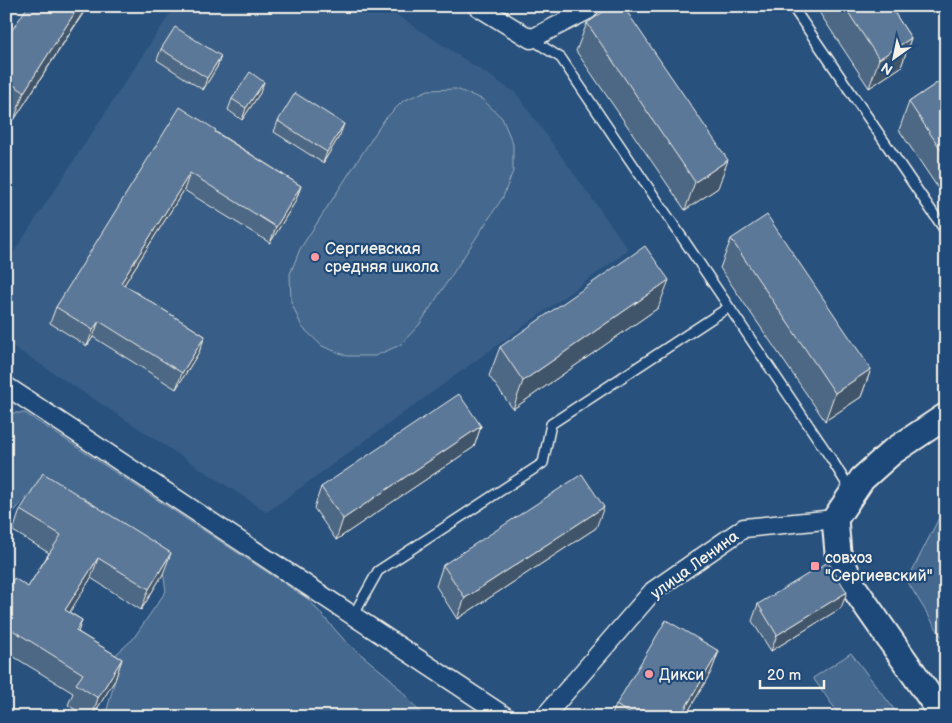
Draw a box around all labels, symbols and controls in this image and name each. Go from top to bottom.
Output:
north arrow [870,32,920,82]
text: N [878,58,896,78]
place label: Сергиевская средняя школа [325,240,440,277]
marker: Сергиевская средняя школа [309,251,321,263]
street label: улица Ленина [647,527,743,604]
place label: совхоз "Сергиевский" [825,549,933,586]
marker: совхоз "Сергиевский" [809,560,821,572]
scale bar [760,658,823,690]
place label: Дикси [659,666,704,685]
text: 20 m [767,666,801,685]
marker: Дикси [643,668,655,680]

